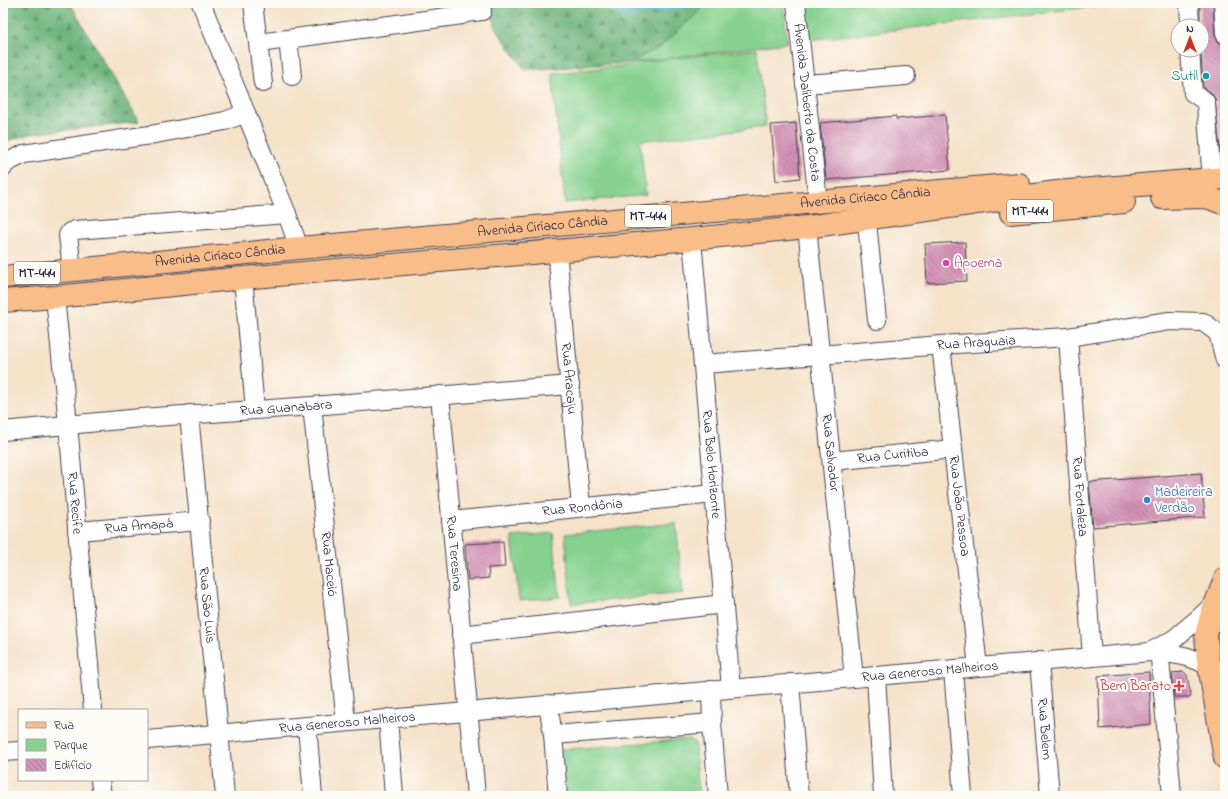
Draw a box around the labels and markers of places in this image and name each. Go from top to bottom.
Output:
place label: Sutil [1171,66,1198,87]
marker: Sutil [1201,71,1211,81]
place label: Apoema [954,253,1002,274]
marker: Apoema [941,258,951,268]
place label: Madeireira Verdão [1154,482,1213,519]
marker: Madeireira Verdão [1142,495,1152,505]
place label: Bem Barato [1099,676,1171,697]
marker: Bem Barato [1174,681,1184,691]

